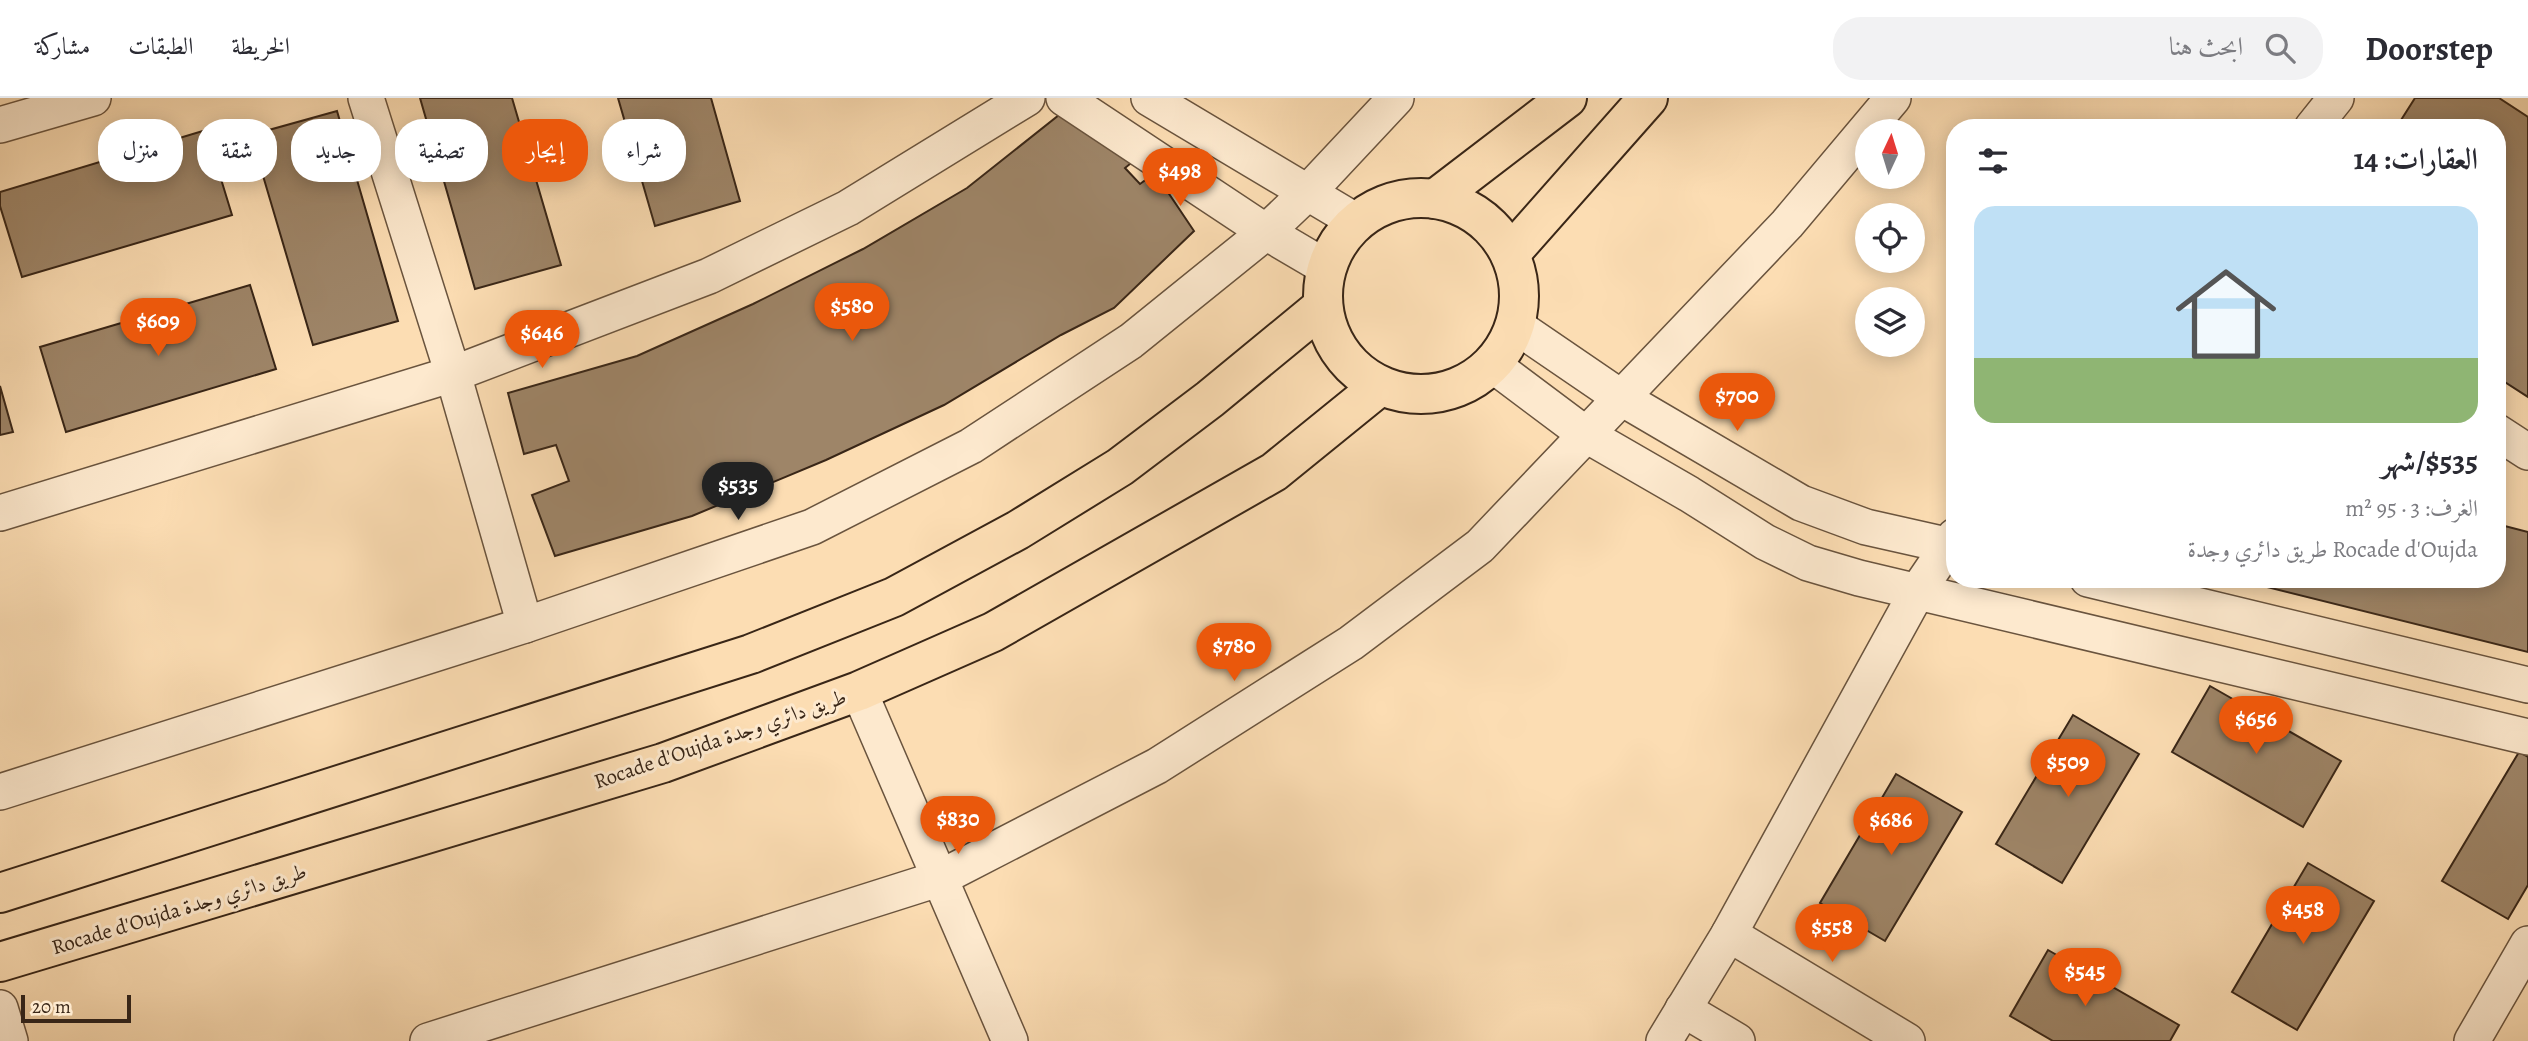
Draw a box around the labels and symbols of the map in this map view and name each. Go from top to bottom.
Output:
north arrow [1855,119,1925,189]
pin: $498 [1139,148,1221,208]
pin: $580 [811,284,893,343]
pin: $609 [117,299,199,358]
pin: $646 [501,310,583,370]
pin: $700 [1696,374,1778,433]
pin: $535 [697,462,779,522]
pin: $780 [1193,624,1275,683]
street label: Rocade d'Oujda طريق دائري وجدة [590,683,851,797]
pin: $656 [2215,696,2297,756]
pin: $509 [2027,740,2109,799]
pin: $830 [917,796,999,856]
pin: $686 [1850,798,1932,857]
street label: Rocade d'Oujda طريق دائري وجدة [48,857,311,963]
pin: $458 [2262,886,2344,946]
pin: $558 [1791,904,1873,964]
pin: $545 [2044,948,2126,1008]
scale bar [21,992,131,1024]

